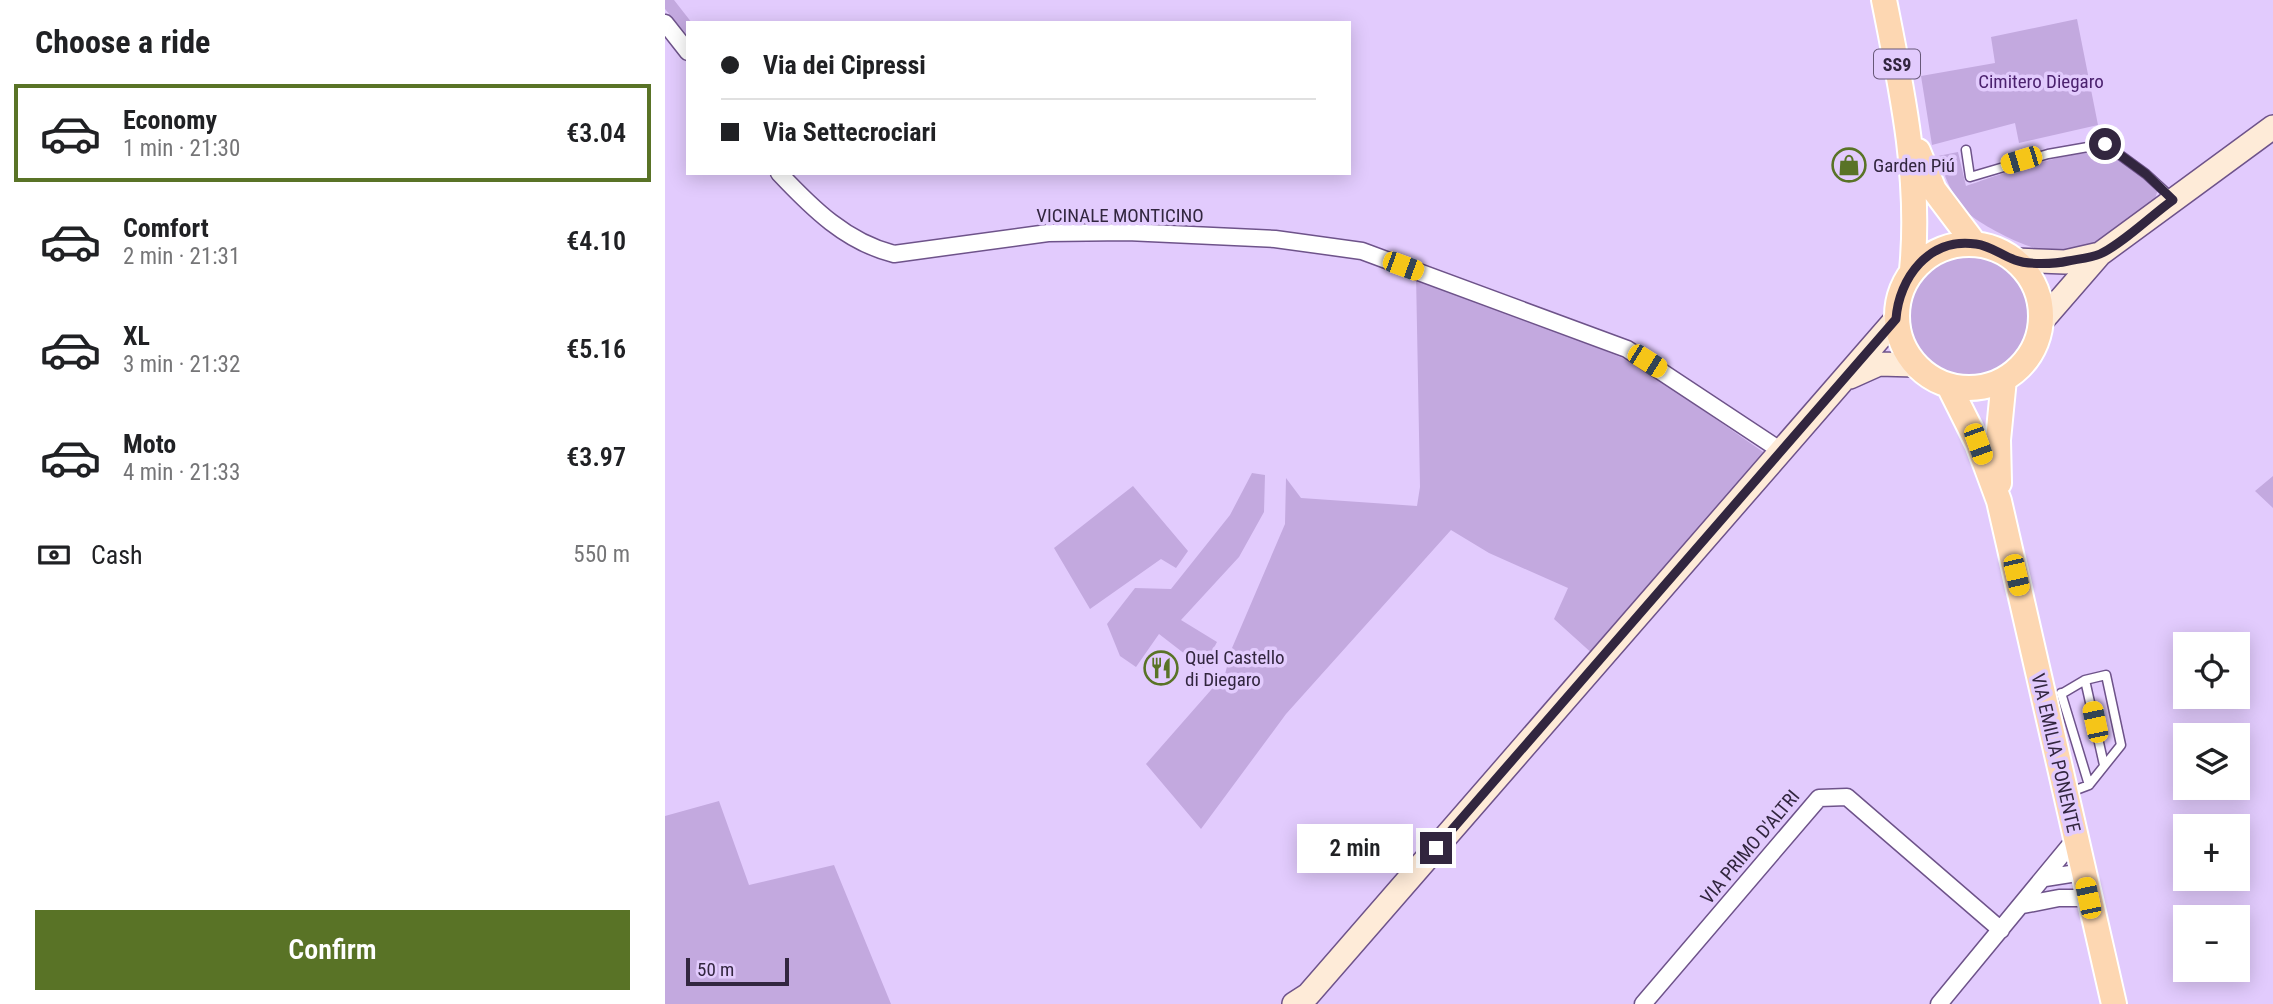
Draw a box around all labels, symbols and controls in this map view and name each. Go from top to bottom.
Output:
text: Choose a ride [35,23,210,61]
text: Via dei Cipressi [763,50,926,80]
road number: SS9 [1874,50,1920,78]
park label: Cimitero Diegaro [1978,70,2104,93]
icon: car [39,102,102,165]
text: Economy [123,105,217,135]
text: Via Settecrociari [763,117,937,147]
text: €3.04 [566,118,626,148]
route start [2089,128,2121,160]
text: 1 min · 21:30 [123,135,240,162]
car [1998,144,2045,176]
shop icon: Garden Piú [1830,146,1868,184]
place label: Garden Piú [1873,154,1955,177]
street label: VICINALE MONTICINO [1036,204,1204,227]
icon: car [39,210,102,273]
text: Comfort [123,213,209,243]
text: €4.10 [566,226,626,256]
text: 2 min · 21:31 [123,243,240,270]
car [1380,249,1427,283]
icon: car [39,318,102,381]
text: XL [123,321,150,351]
text: €5.16 [566,334,626,364]
car [1624,341,1671,381]
text: 3 min · 21:32 [123,351,240,378]
car [1961,421,1996,467]
icon: car [39,426,102,489]
text: Moto [123,429,176,459]
text: €3.97 [566,442,626,472]
text: 4 min · 21:33 [123,459,240,486]
icon: cash [35,536,73,574]
text: Cash [91,540,143,570]
text: 550 m [573,541,630,568]
car [2002,552,2031,598]
map controls [2173,632,2250,982]
button: locate [2173,632,2250,709]
place label: Quel Castello di Diegaro [1185,646,1285,691]
restaurant icon: Quel Castello di Diegaro [1142,649,1180,687]
street label: VIA EMILIA PONENTE [2026,671,2086,835]
car [2081,699,2110,745]
button: layers [2173,723,2250,800]
street label: VIA PRIMO D'ALTRI [1696,785,1804,909]
button: + [2173,814,2250,891]
callout: 2 min [1296,824,1411,872]
route end [1420,832,1452,864]
text: 2 min [1330,835,1380,862]
car [2074,875,2103,921]
button: − [2173,905,2250,982]
button: Confirm [35,910,630,990]
scale bar [686,955,789,987]
text: 50 m [697,958,734,981]

